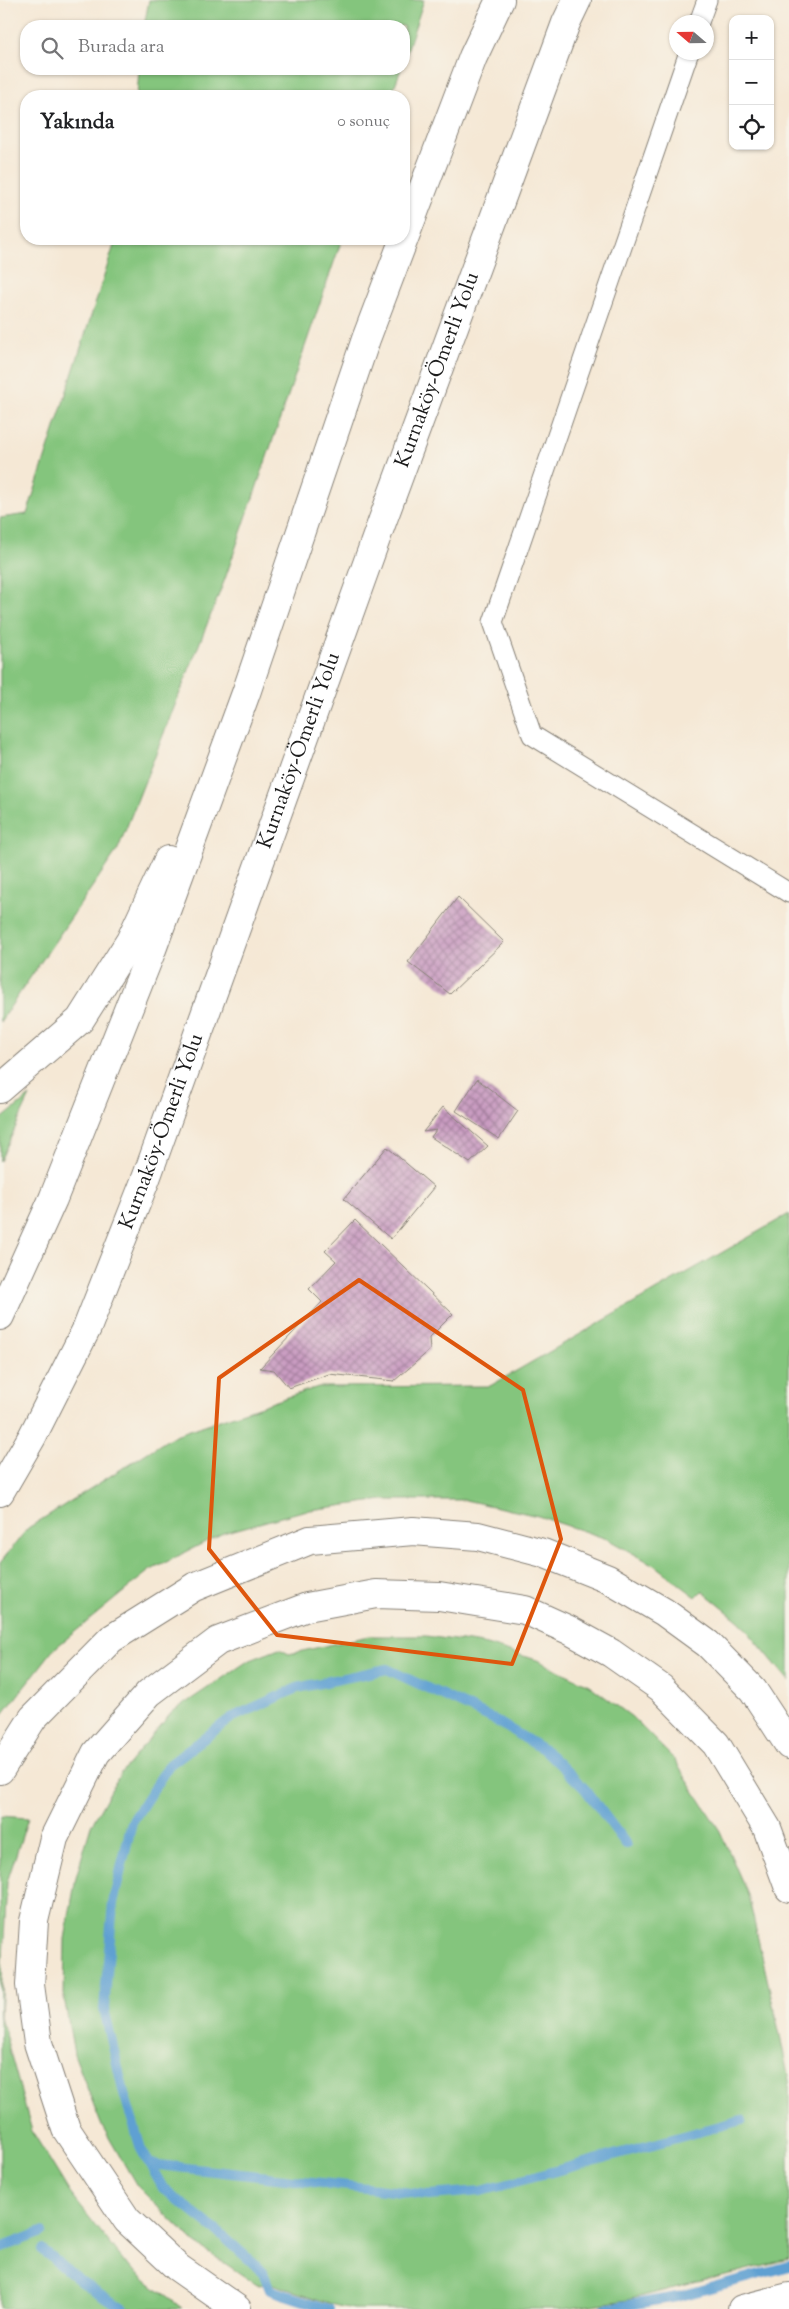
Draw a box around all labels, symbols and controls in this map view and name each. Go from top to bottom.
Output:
north arrow [669,15,714,60]
map controls [729,15,774,150]
button: + [729,15,774,60]
search box [20,20,410,75]
icon: search [38,34,66,62]
text: Burada ara [78,34,164,61]
button: − [729,60,774,105]
button: locate [729,105,774,150]
text: Yakında [40,108,114,138]
text: 0 sonuç [337,111,390,134]
street label: Kurnaköy-Ömerli Yolu [388,268,488,472]
street label: Kurnaköy-Ömerli Yolu [251,648,349,853]
street label: Kurnaköy-Ömerli Yolu [112,1030,212,1234]

